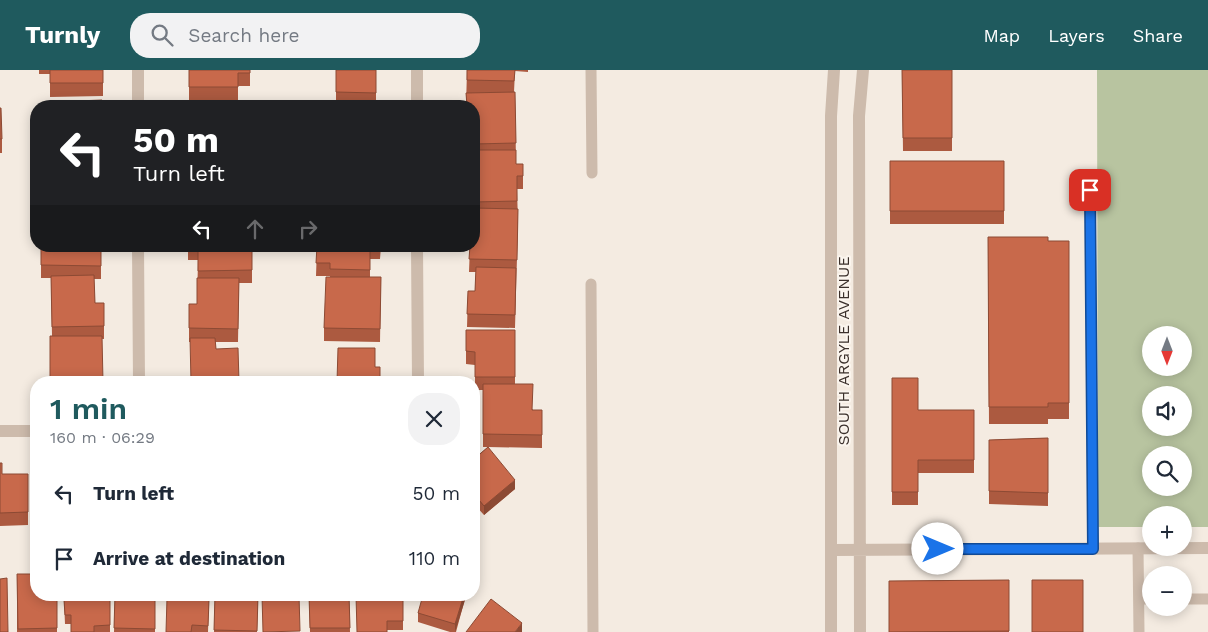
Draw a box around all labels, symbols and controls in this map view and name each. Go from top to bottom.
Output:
search box [130,13,480,58]
text: Turnly [25,21,100,49]
icon: search [148,21,176,49]
text: Search here [188,24,300,47]
text: Map [983,25,1020,46]
text: Layers [1048,25,1105,46]
text: Share [1133,25,1183,46]
text: 50 m [133,119,219,161]
icon: left [50,120,115,185]
text: Turn left [133,161,225,186]
pin [1069,169,1111,211]
icon: arrive [1076,176,1104,204]
icon: left [188,215,216,243]
icon: ahead [241,215,269,243]
icon: right [294,215,322,243]
street label: SOUTH ARGYLE AVENUE [834,256,853,446]
north arrow [1142,326,1192,376]
map controls [1142,326,1192,616]
button: sound [1142,386,1192,436]
text: 1 min [50,391,127,426]
button: close [408,393,460,445]
text: 160 m · 06:29 [50,428,155,447]
button: search [1142,446,1192,496]
icon: left [50,480,78,508]
text: Turn left [93,482,174,505]
text: 50 m [413,482,460,505]
button: + [1142,506,1192,556]
position arrow [911,522,963,574]
icon: arrive [50,545,78,573]
text: Arrive at destination [93,547,285,570]
text: 110 m [409,547,460,570]
button: − [1142,566,1192,616]

